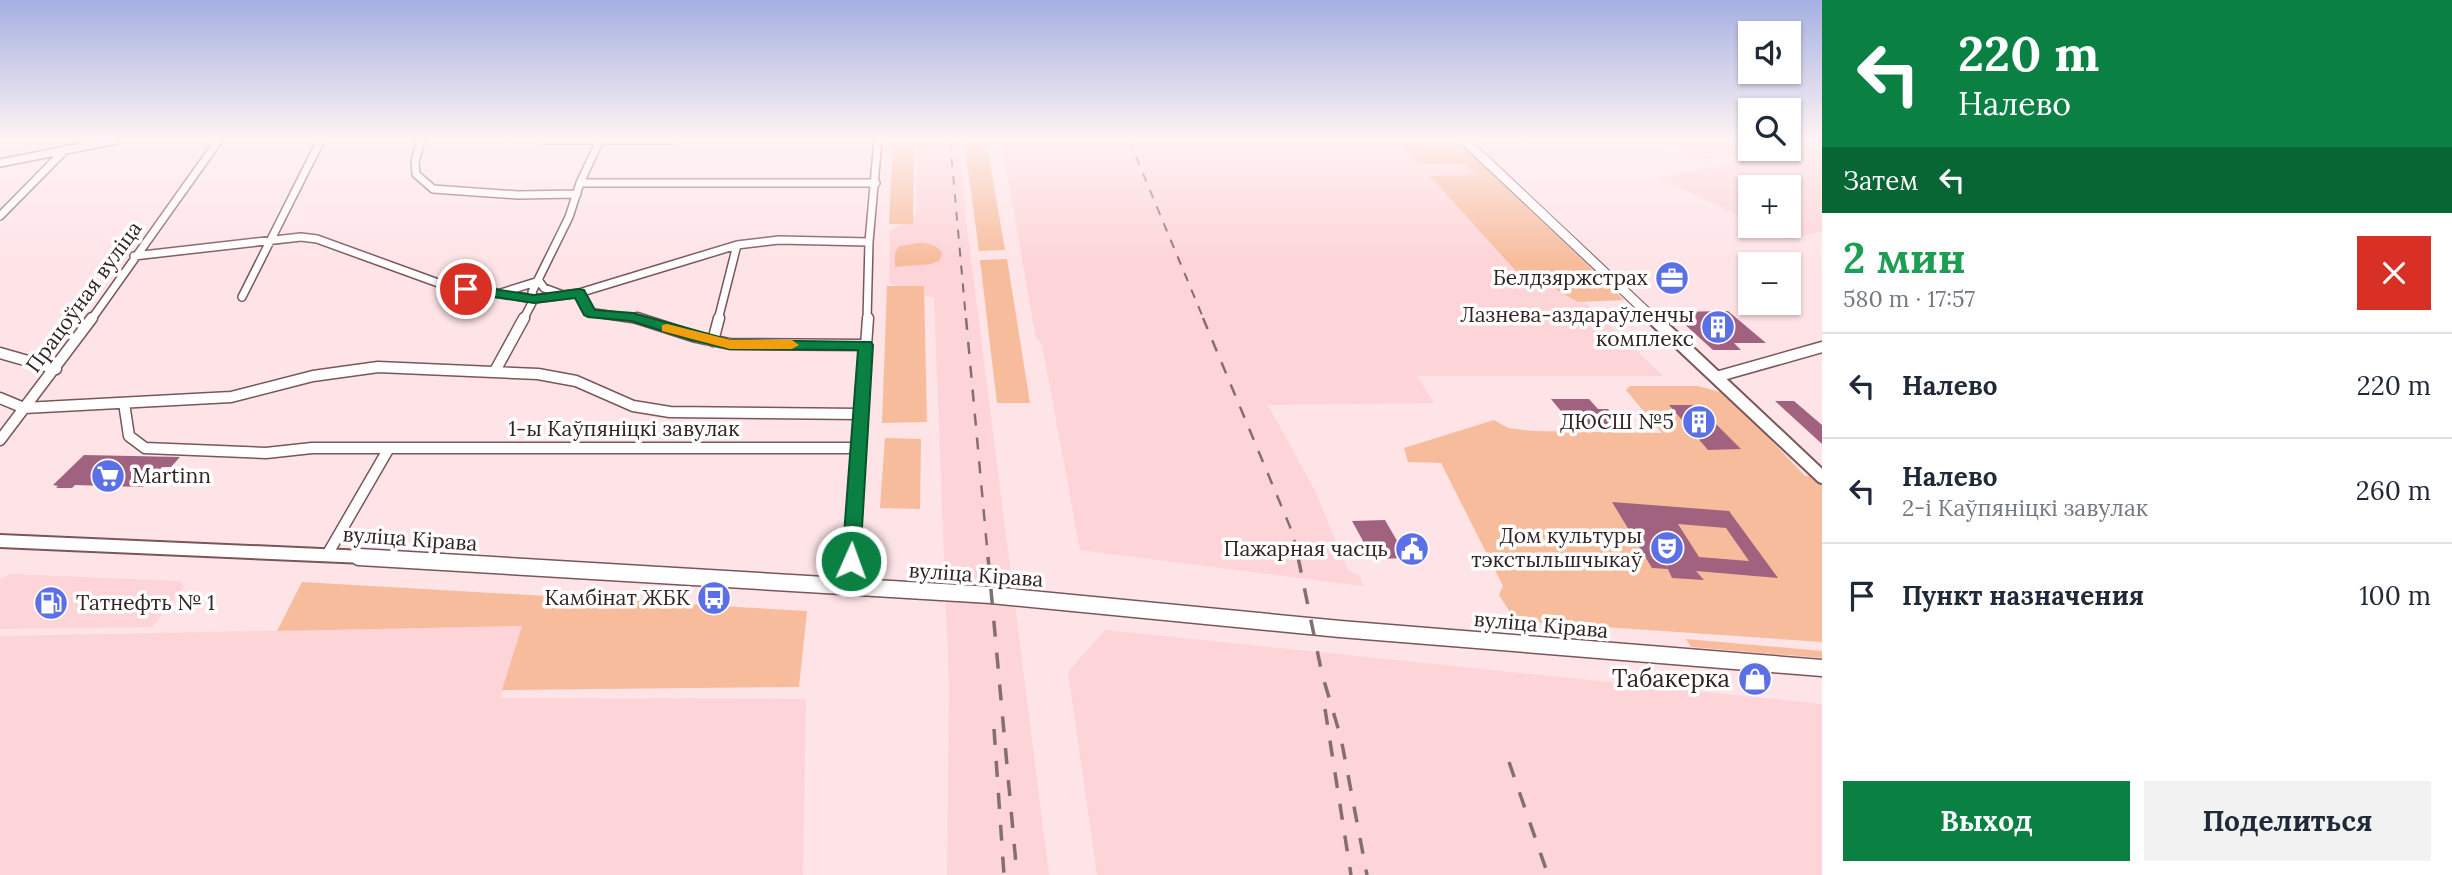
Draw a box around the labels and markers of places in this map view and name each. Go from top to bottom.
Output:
pin [436,259,496,319]
office icon: Белдзяржстрах [1653,259,1691,297]
place label: Белдзяржстрах [1493,264,1648,291]
place label: Лазнева-аздараўленчы комплекс [1460,301,1694,352]
building icon: Лазнева-аздараўленчы комплекс [1699,308,1737,346]
building icon: ДЮСШ №5 [1680,403,1718,441]
place label: ДЮСШ №5 [1560,408,1674,435]
supermarket icon: Martinn [89,457,127,495]
place label: Martinn [132,462,211,489]
place label: Дом культуры тэкстыльшчыкаў [1471,522,1642,573]
theatre icon: Дом культуры тэкстыльшчыкаў [1648,529,1686,567]
public building icon: Пажарная часць [1393,530,1431,568]
place label: Пажарная часць [1224,535,1388,562]
bus stop icon: Камбінат ЖБК [695,579,733,617]
fuel station icon: Татнефть № 1 [32,584,70,622]
place label: Камбінат ЖБК [545,584,691,611]
place label: Татнефть № 1 [76,589,215,616]
shop icon: Табакерка [1736,660,1774,698]
place label: Табакерка [1612,663,1730,694]

